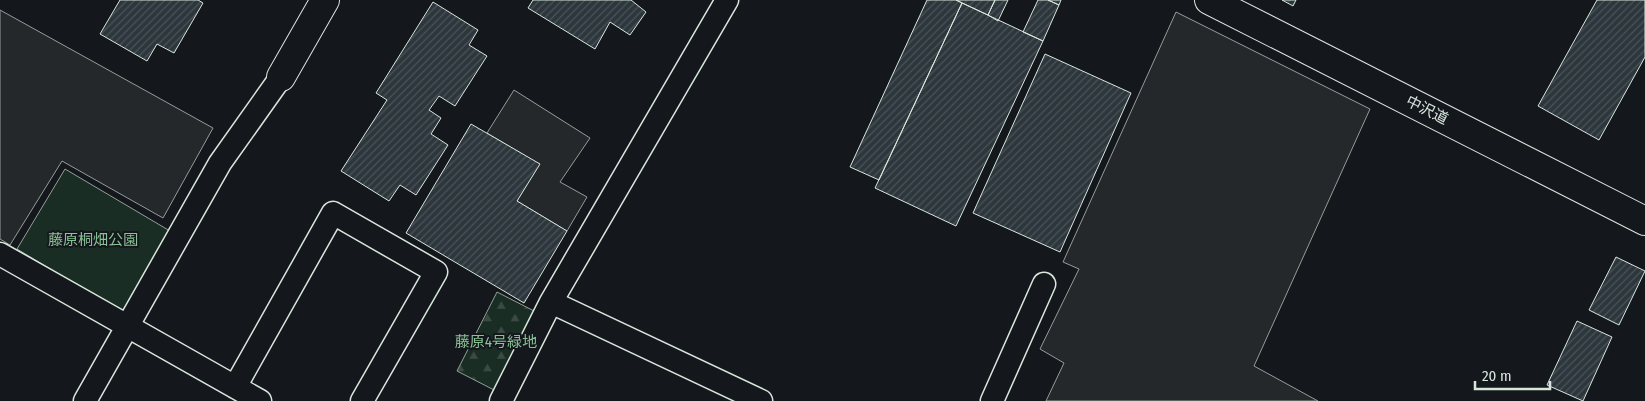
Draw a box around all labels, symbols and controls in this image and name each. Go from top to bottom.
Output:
street label: 中沢道 [1403,92,1451,128]
park label: 藤原桐畑公園 [48,231,138,249]
park label: 藤原4号緑地 [455,333,537,351]
scale bar [1475,358,1550,390]
text: 20 m [1482,367,1512,385]

